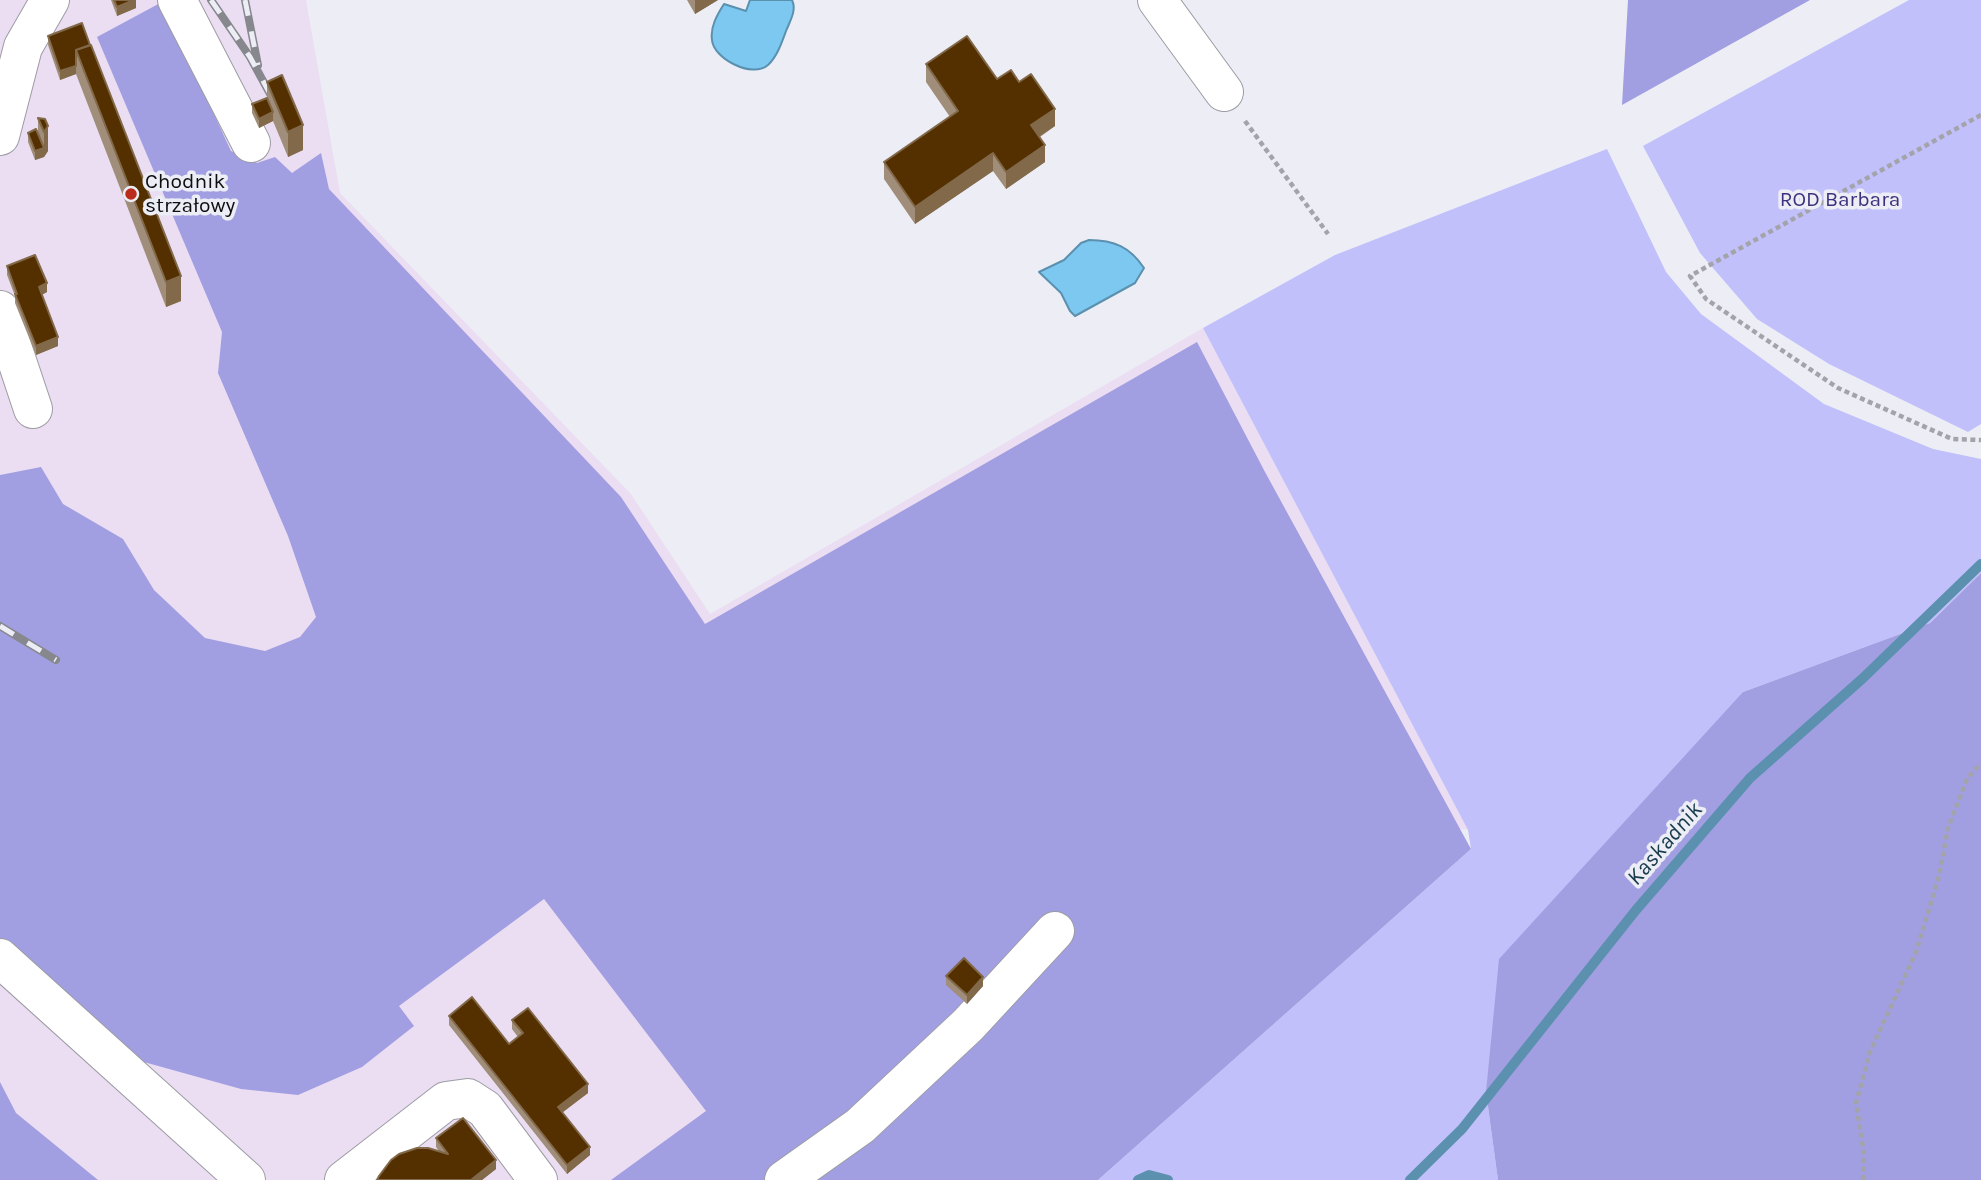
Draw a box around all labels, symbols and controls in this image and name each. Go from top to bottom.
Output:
place label: Chodnik strzałowy [145,169,235,219]
marker: Chodnik strzałowy [123,186,139,202]
park label: ROD Barbara [1780,187,1900,213]
water label: Kaskadnik [1621,797,1709,891]

